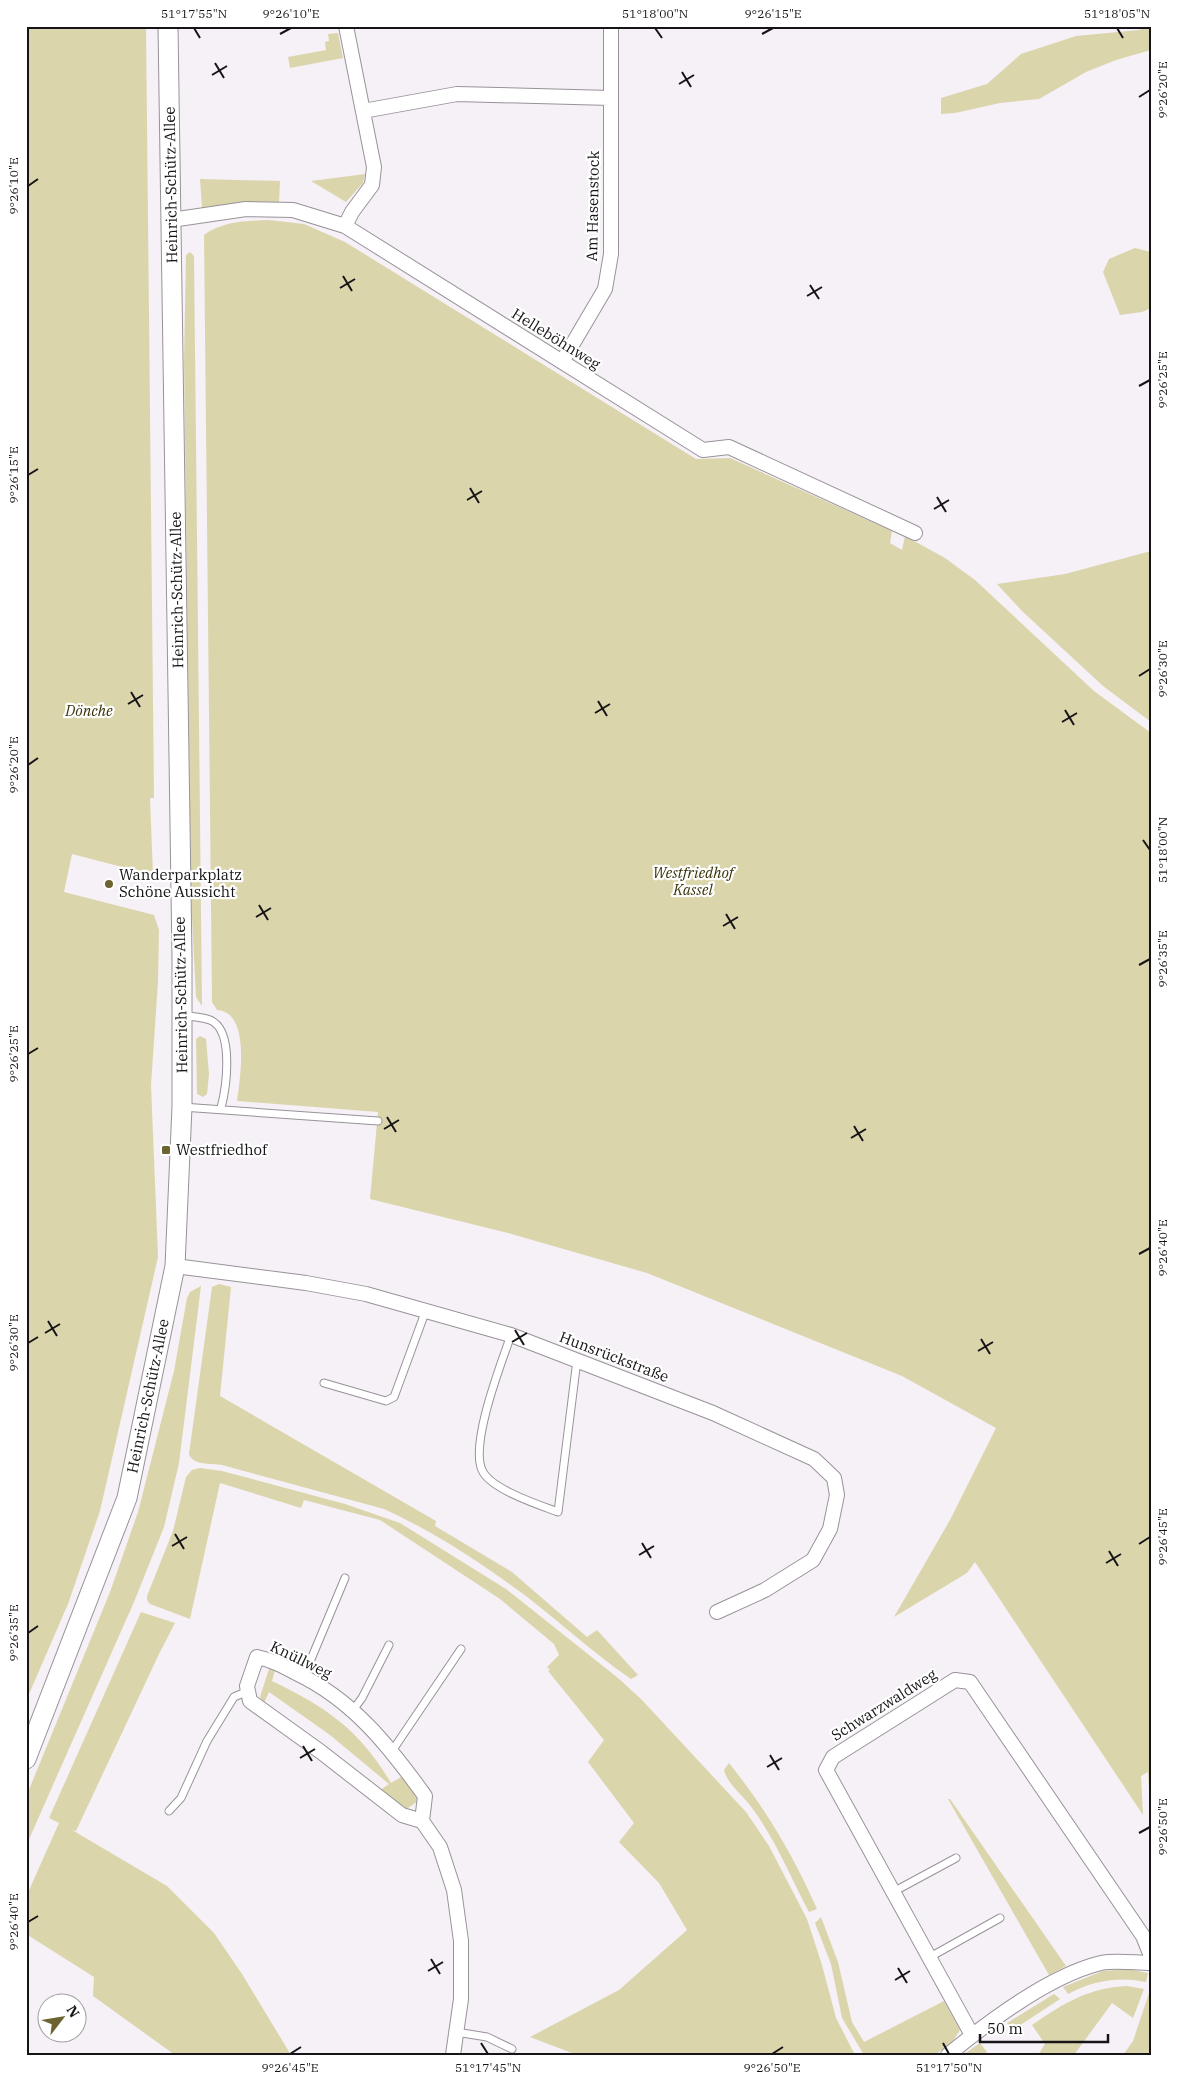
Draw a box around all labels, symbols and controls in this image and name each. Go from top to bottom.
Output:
text: 51°17'55"N [161,6,227,21]
text: 9°26'10"E [262,6,320,21]
text: 51°18'00"N [622,6,688,21]
text: 9°26'15"E [744,6,802,21]
text: 51°18'05"N [1084,6,1150,21]
text: 9°26'20"E [1155,61,1170,119]
street label: Heinrich-Schütz-Allee [160,106,181,264]
street label: Am Hasenstock [582,150,603,261]
text: 9°26'10"E [6,157,21,215]
street label: Helleböhnweg [508,304,604,373]
text: 9°26'25"E [1155,351,1170,409]
text: 9°26'15"E [6,446,21,504]
street label: Heinrich-Schütz-Allee [166,511,187,669]
text: 9°26'30"E [1155,640,1170,698]
park label: Dönche [64,701,113,720]
text: 9°26'20"E [6,736,21,794]
text: 51°18'00"N [1155,817,1170,883]
park label: Westfriedhof Kassel [653,863,737,899]
place label: Wanderparkplatz Schöne Aussicht [119,865,242,901]
marker: Wanderparkplatz Schöne Aussicht [103,878,115,890]
street label: Heinrich-Schütz-Allee [170,916,191,1074]
text: 9°26'35"E [1155,930,1170,988]
text: 9°26'25"E [6,1025,21,1083]
place label: Westfriedhof [176,1140,268,1159]
marker: Westfriedhof [160,1144,172,1156]
text: 9°26'40"E [1155,1219,1170,1277]
text: 9°26'30"E [6,1314,21,1372]
street label: Heinrich-Schütz-Allee [122,1317,173,1475]
street label: Hunsrückstraße [557,1327,672,1386]
text: 9°26'45"E [1155,1508,1170,1566]
text: 9°26'35"E [6,1604,21,1662]
street label: Knüllweg [267,1637,335,1683]
street label: Schwarzwaldweg [827,1664,940,1745]
text: 9°26'50"E [1155,1798,1170,1856]
text: 9°26'40"E [6,1893,21,1951]
north arrow [38,1994,88,2044]
text: N [63,2002,84,2021]
scale bar [980,2011,1107,2043]
text: 50 m [987,2019,1023,2038]
text: 9°26'45"E [261,2060,319,2075]
text: 51°17'45"N [455,2060,521,2075]
text: 9°26'50"E [743,2060,801,2075]
text: 51°17'50"N [916,2060,982,2075]

